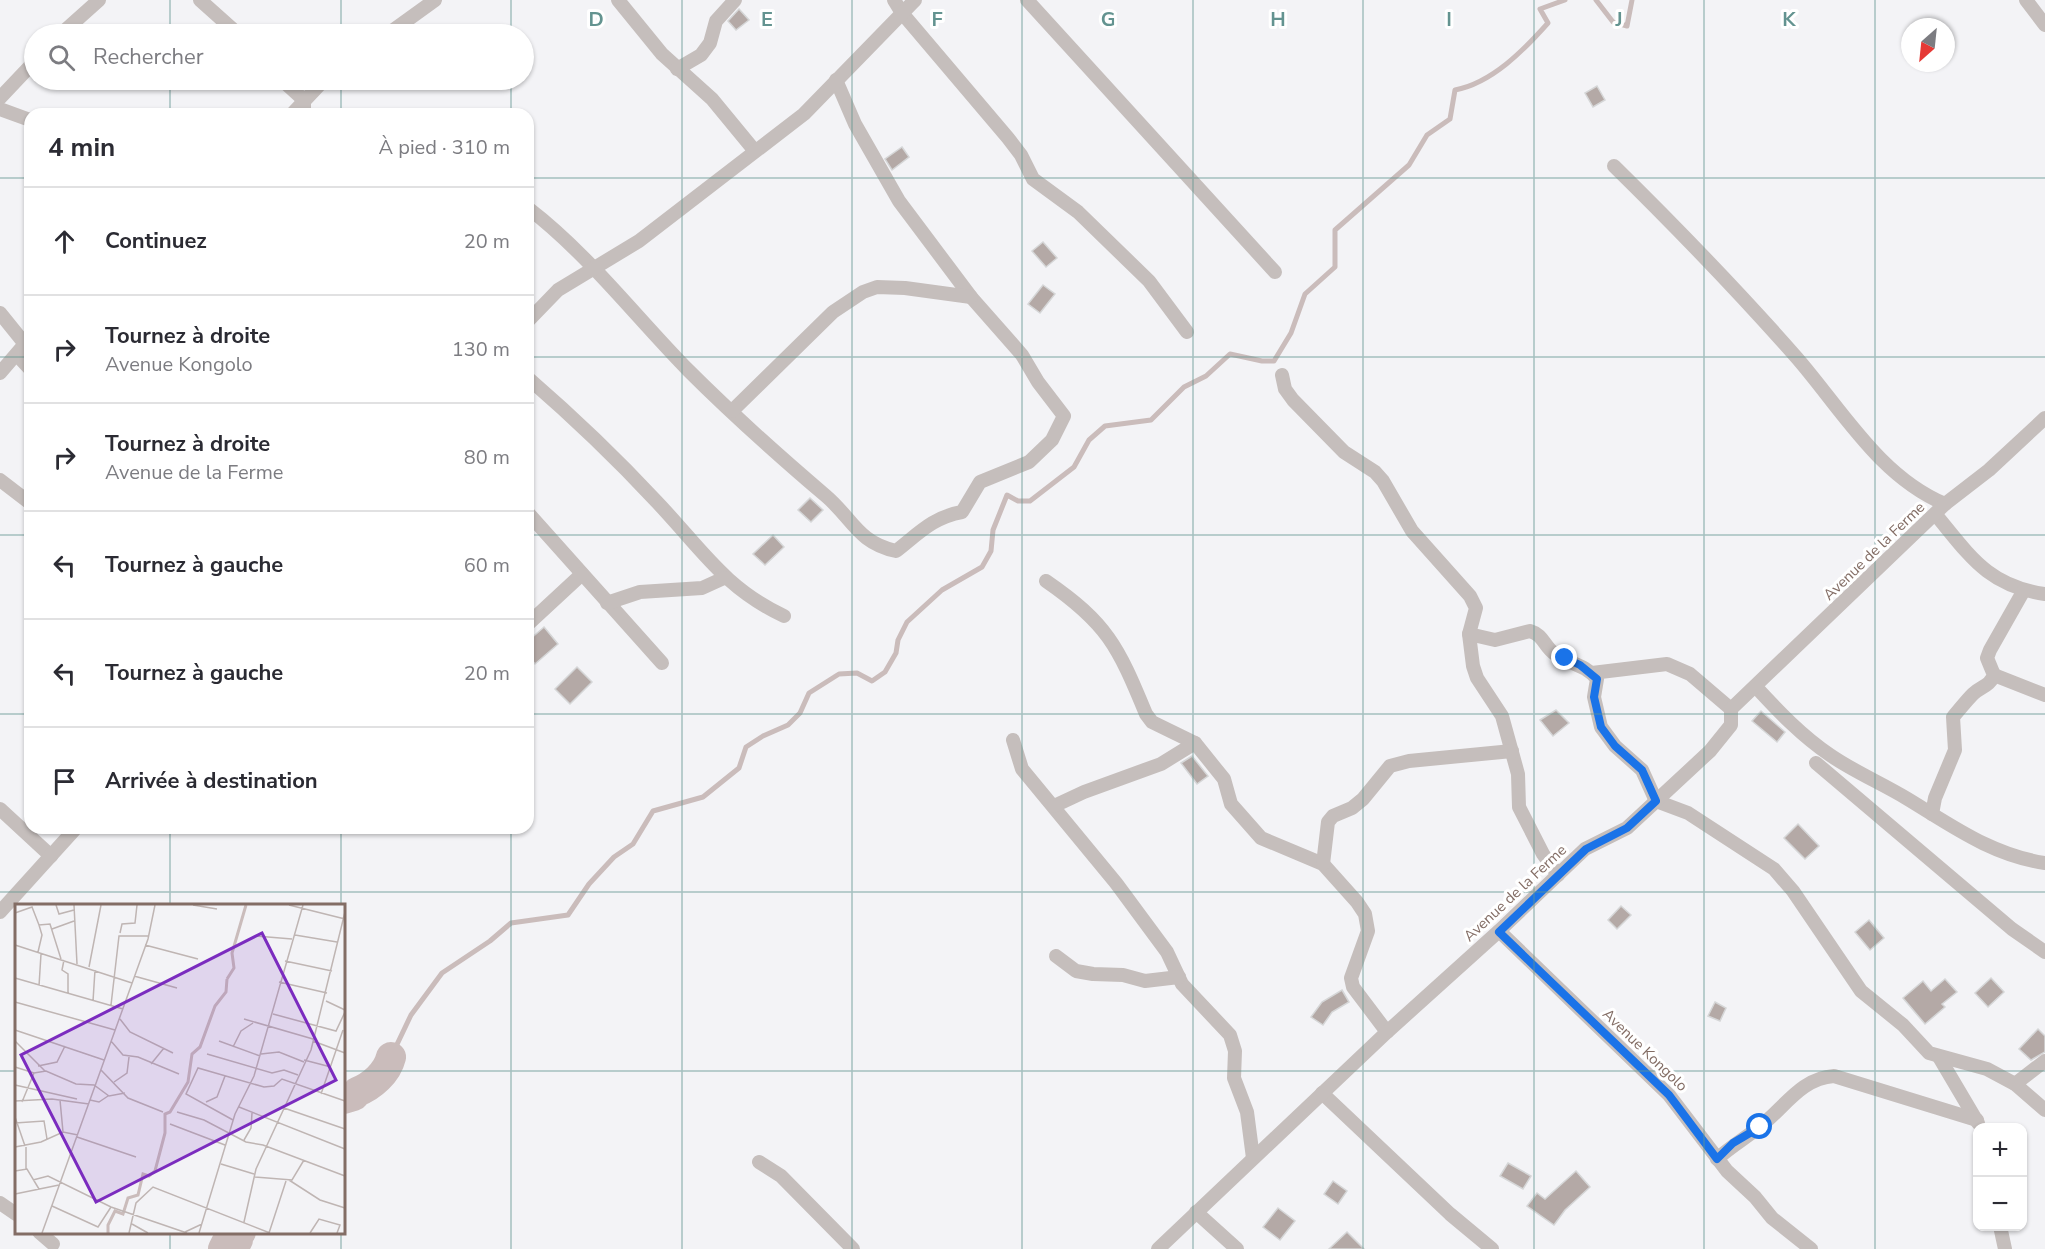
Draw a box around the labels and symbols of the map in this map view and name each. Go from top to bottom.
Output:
text: D [588,6,604,33]
text: E [761,6,773,33]
text: F [931,6,943,33]
text: G [1101,6,1115,33]
text: H [1270,6,1286,33]
text: I [1446,6,1452,33]
text: J [1614,6,1623,33]
text: K [1782,6,1796,33]
north arrow [1901,18,1955,72]
street label: Avenue de la Ferme [1819,497,1929,605]
route end [1551,644,1577,670]
street label: Avenue de la Ferme [1459,840,1571,946]
inset map [15,904,345,1234]
street label: Avenue Kongolo [1598,1004,1692,1096]
route start [1746,1113,1772,1139]

